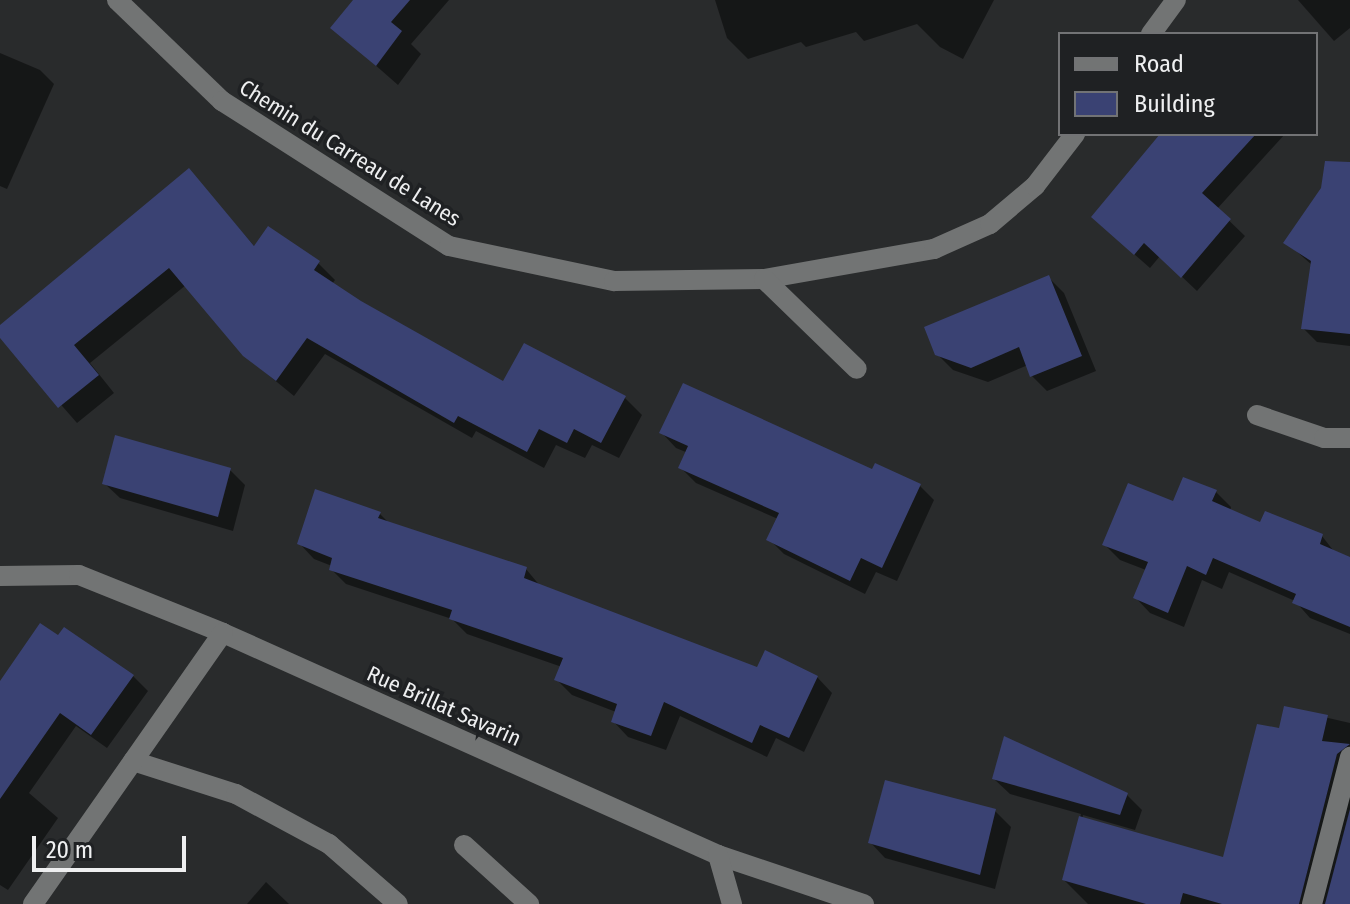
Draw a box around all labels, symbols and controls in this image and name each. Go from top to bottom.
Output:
legend [1058,32,1318,136]
text: Road [1134,50,1184,78]
street label: Chemin du Carreau de Lanes [235,74,465,232]
text: Building [1134,90,1215,118]
street label: Rue Brillat Savarin [363,660,525,752]
scale bar [36,820,190,870]
text: 20 m [46,836,93,864]

